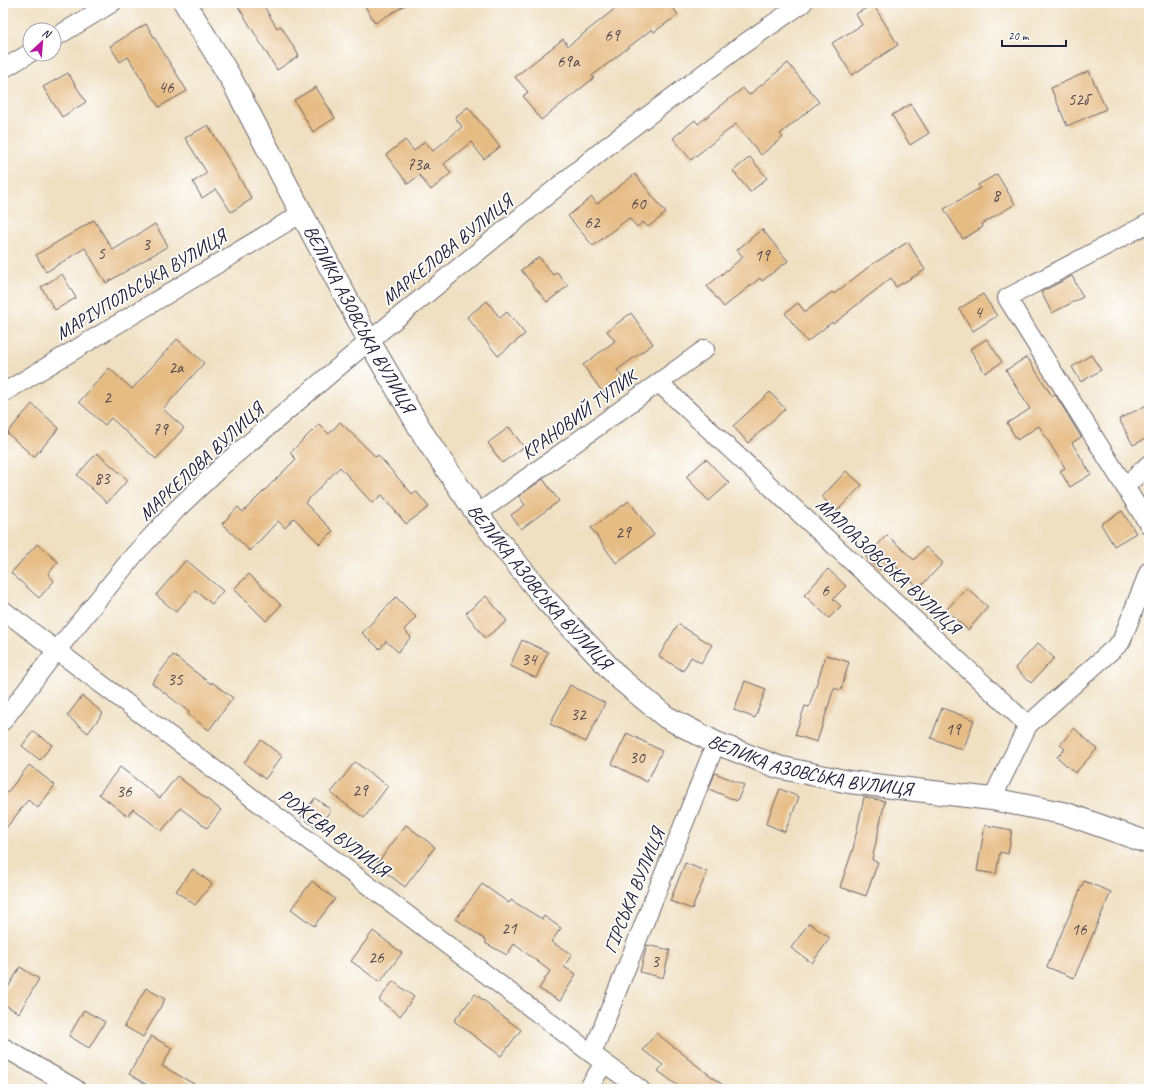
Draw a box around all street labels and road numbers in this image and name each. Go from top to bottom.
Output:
street label: МАРКЕЛОВА ВУЛИЦЯ [377,188,519,310]
street label: ВЕЛИКА АЗОВСЬКА ВУЛИЦЯ [298,221,422,420]
street label: МАРІУПОЛЬСЬКА ВУЛИЦЯ [51,223,233,346]
street label: КРАНОВИЙ ТУПИК [517,363,644,465]
street label: МАРКЕЛОВА ВУЛИЦЯ [134,396,270,526]
street label: МАЛОАЗОВСЬКА ВУЛИЦЯ [811,493,968,641]
street label: ВЕЛИКА АЗОВСЬКА ВУЛИЦЯ [462,500,619,677]
street label: ВЕЛИКА АЗОВСЬКА ВУЛИЦЯ [704,729,916,802]
street label: РОЖЕВА ВУЛИЦЯ [274,784,396,884]
street label: ГІРСЬКА ВУЛИЦЯ [598,823,671,957]

